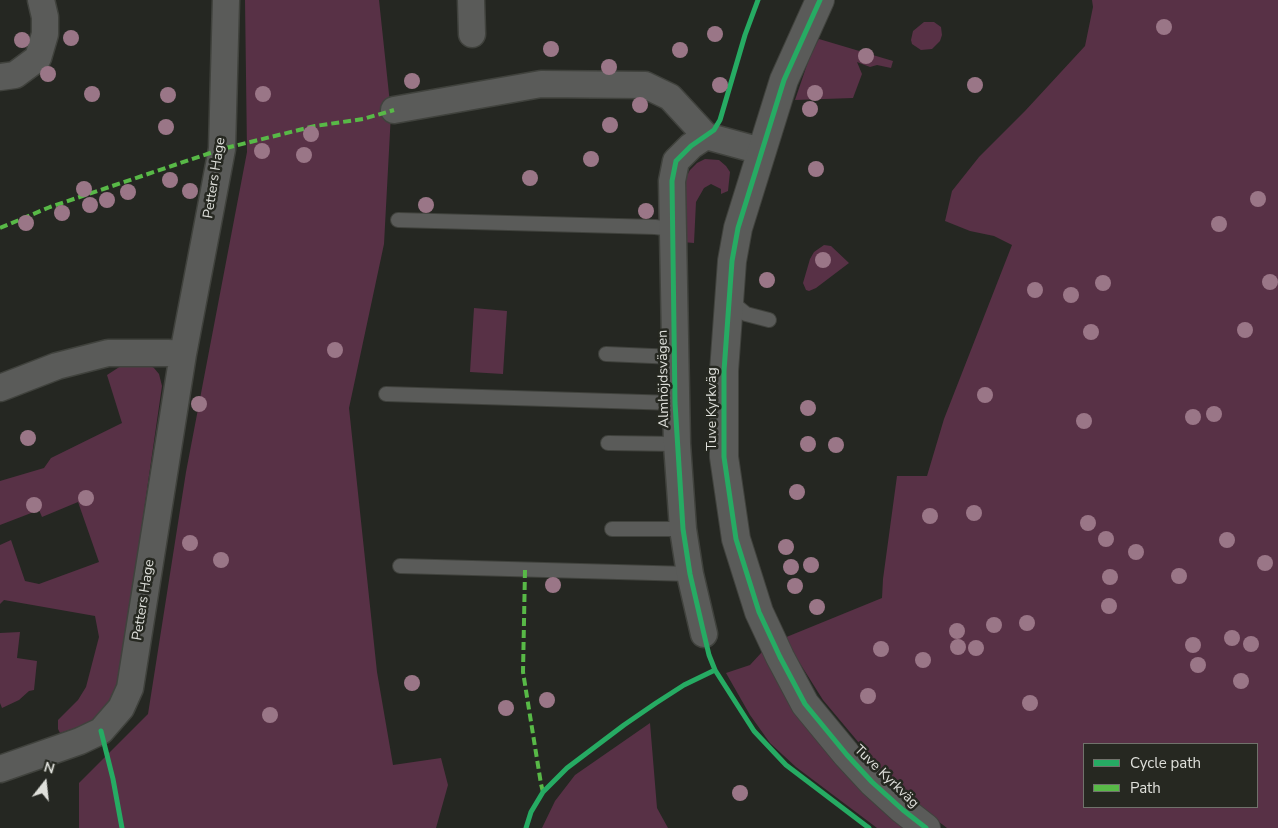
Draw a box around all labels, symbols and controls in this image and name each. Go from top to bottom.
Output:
street label: Petters Hage [200,136,230,220]
street label: Almhöjdsvägen [655,330,673,428]
street label: Tuve Kyrkväg [705,367,721,451]
street label: Petters Hage [129,558,159,642]
street label: Tuve Kyrkväg [850,742,922,812]
legend [1083,743,1258,808]
text: Cycle path [1130,753,1201,773]
north arrow [20,758,70,808]
text: N [42,758,57,779]
text: Path [1130,778,1161,798]

